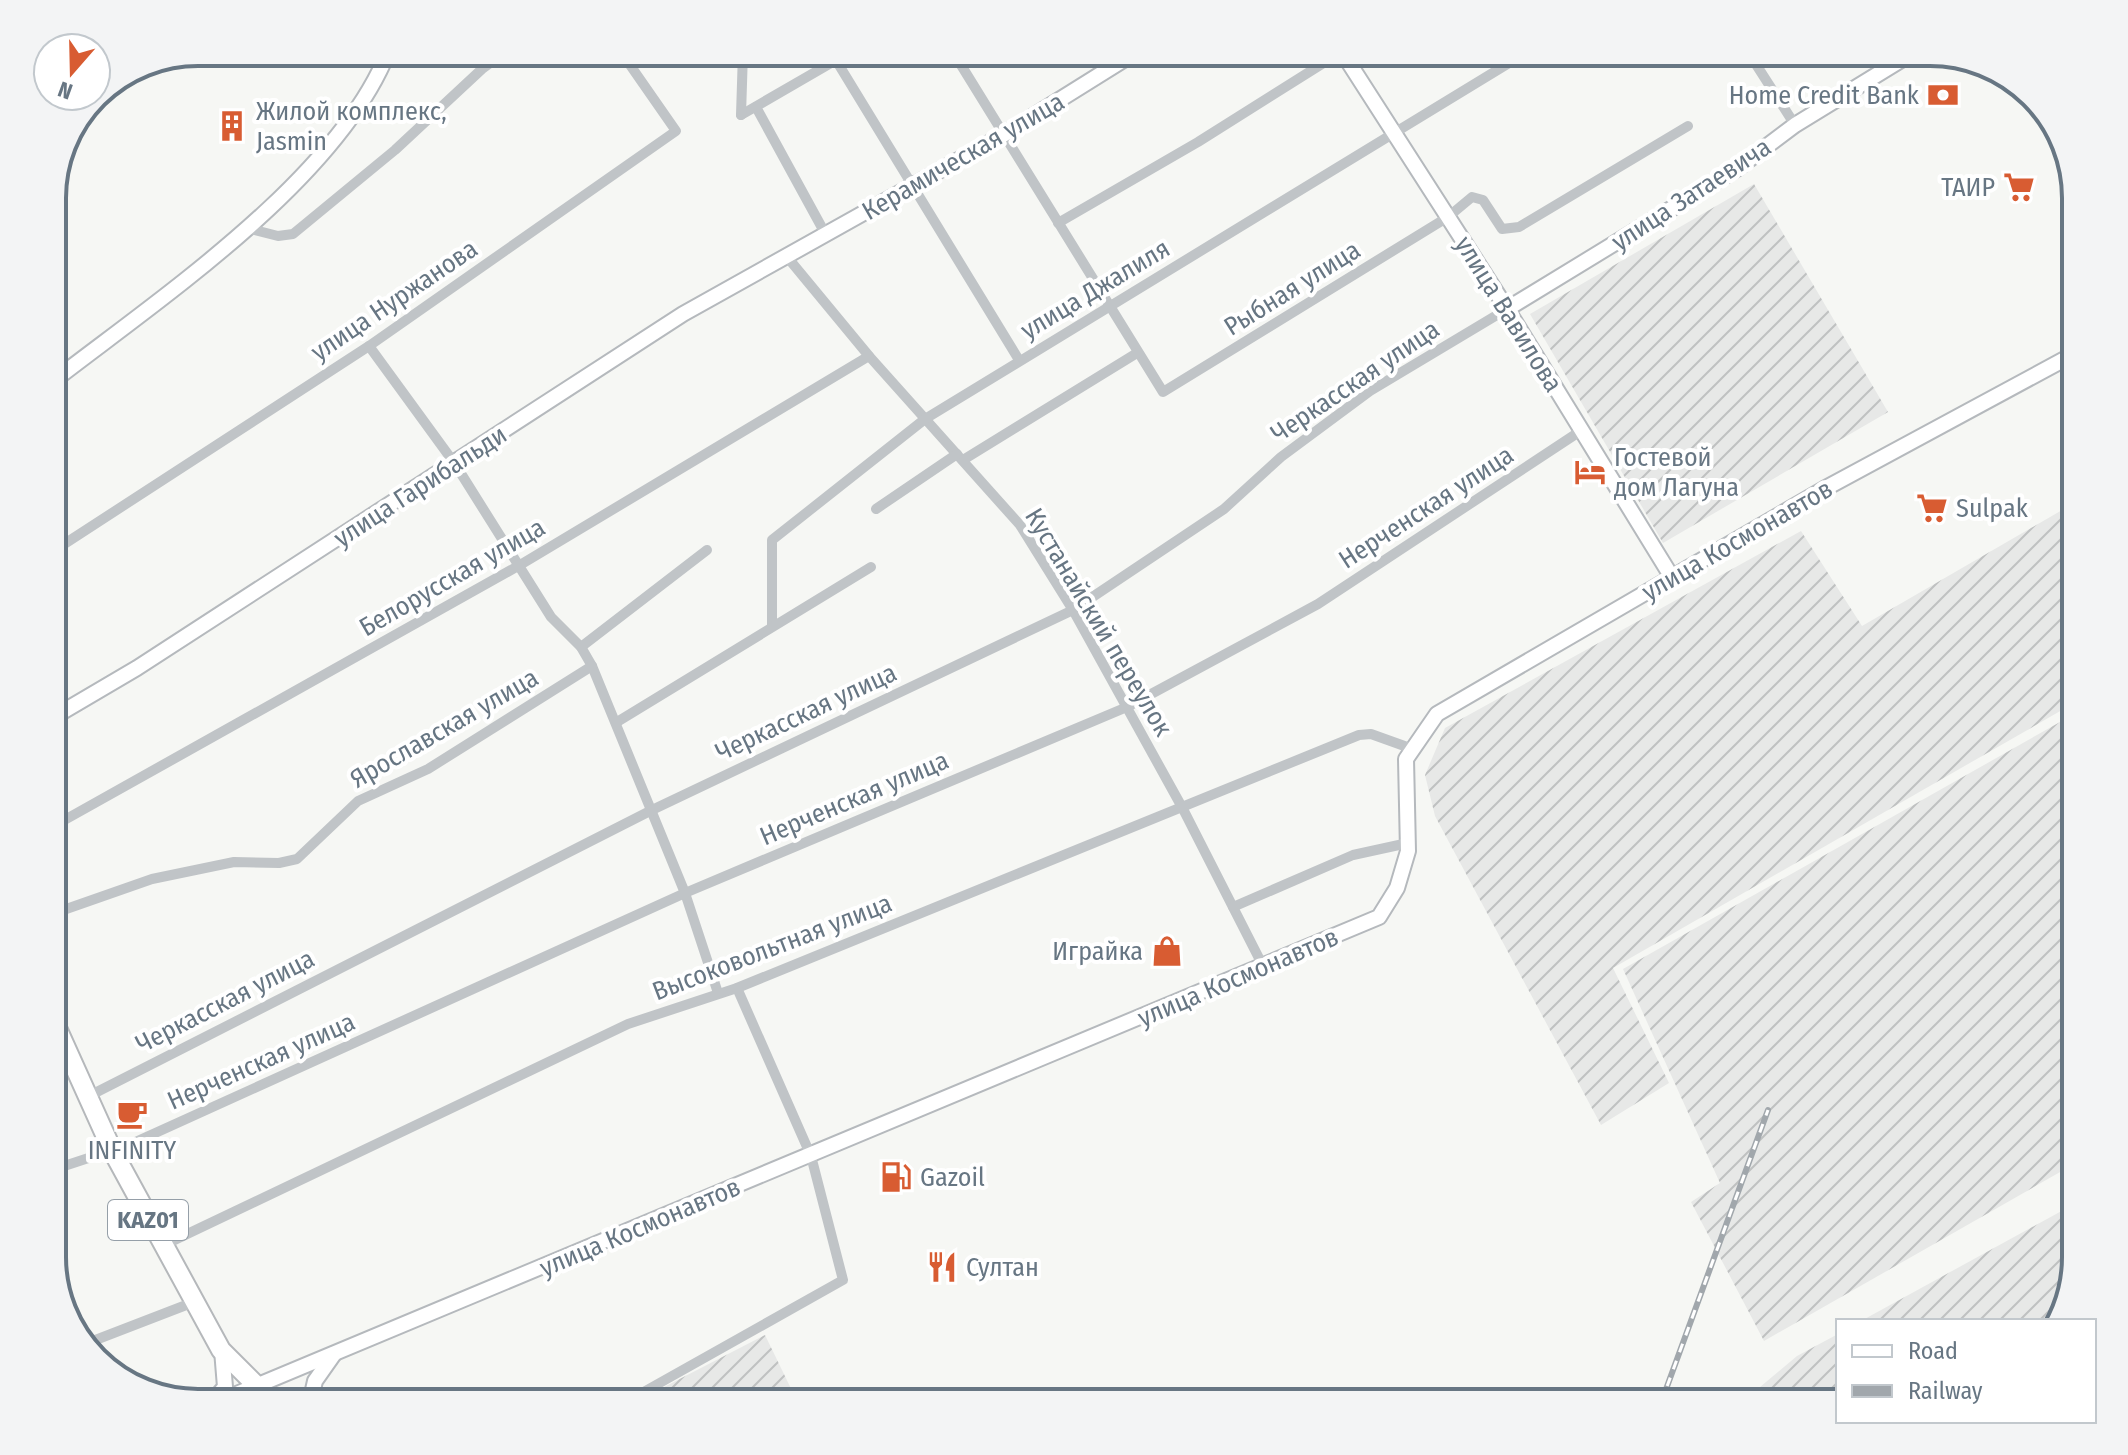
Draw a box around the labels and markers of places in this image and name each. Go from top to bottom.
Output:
bank icon: Home Credit Bank [1926,78,1960,112]
place label: Home Credit Bank [1729,80,1920,111]
place label: Жилой комплекс, Jasmin [256,96,447,157]
building icon: Жилой комплекс, Jasmin [215,109,249,143]
supermarket icon: ТАИР [2002,170,2036,204]
place label: ТАИР [1941,172,1995,203]
place label: Гостевой дом Лагуна [1614,442,1739,503]
hotel icon: Гостевой дом Лагуна [1573,455,1607,489]
supermarket icon: Sulpak [1915,491,1949,525]
place label: Sulpak [1956,493,2029,524]
shop icon: Играйка [1150,934,1184,968]
place label: Играйка [1052,936,1143,967]
cafe icon: INFINITY [115,1097,149,1131]
place label: INFINITY [88,1135,176,1166]
fuel station icon: Gazoil [879,1160,913,1194]
place label: Gazoil [920,1162,985,1193]
restaurant icon: Султан [925,1250,959,1284]
place label: Султан [966,1252,1039,1283]

